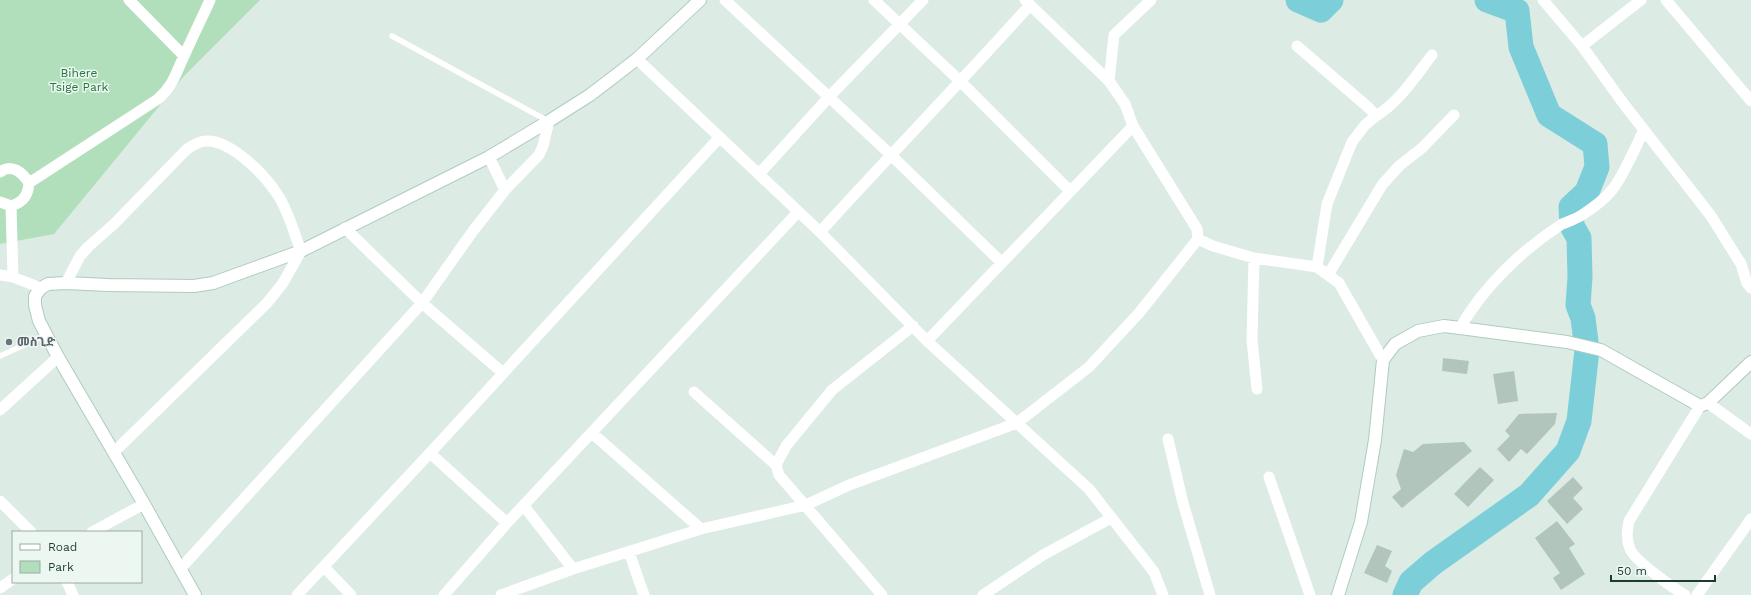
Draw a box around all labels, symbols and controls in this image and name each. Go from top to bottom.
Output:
park label: Bihere Tsige Park [50,66,109,94]
place label: መስጊድ [17,335,56,349]
marker: መስጊድ [4,337,14,347]
legend [12,531,142,583]
text: Road [48,540,77,554]
scale bar [1611,557,1715,583]
text: Park [48,560,74,574]
text: 50 m [1617,564,1647,578]

